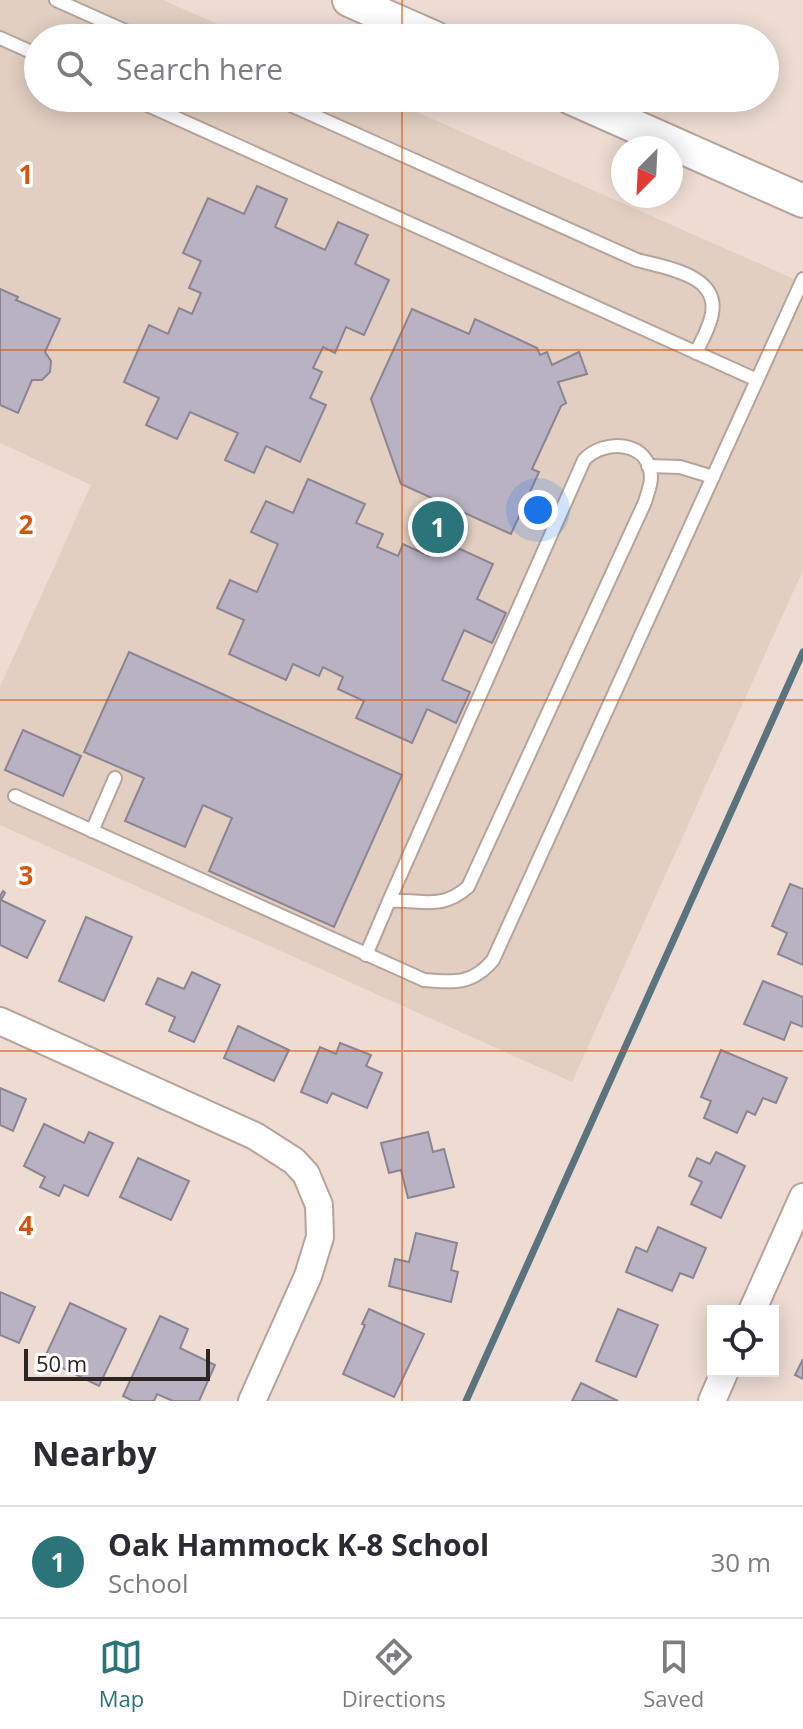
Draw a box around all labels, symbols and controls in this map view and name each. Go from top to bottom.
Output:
search box [24,24,779,112]
icon: search [52,46,96,90]
text: Search here [116,48,283,89]
north arrow [611,136,683,208]
text: 1 [19,156,33,192]
your location [518,490,558,530]
pin: 1 [412,497,464,557]
text: 2 [19,506,34,542]
text: 3 [19,857,33,893]
text: 4 [19,1207,34,1243]
map controls [707,1305,779,1377]
button: locate [707,1305,779,1377]
scale bar [24,1345,210,1381]
text: 50 m [36,1348,87,1378]
text: Nearby [32,1430,157,1476]
text: Oak Hammock K-8 School [108,1524,489,1565]
text: 1 [51,1544,65,1580]
text: 30 m [710,1544,771,1580]
text: School [108,1565,189,1601]
tab: Map [99,1635,144,1713]
tab: Directions [342,1635,446,1713]
tab: Saved [643,1635,704,1713]

